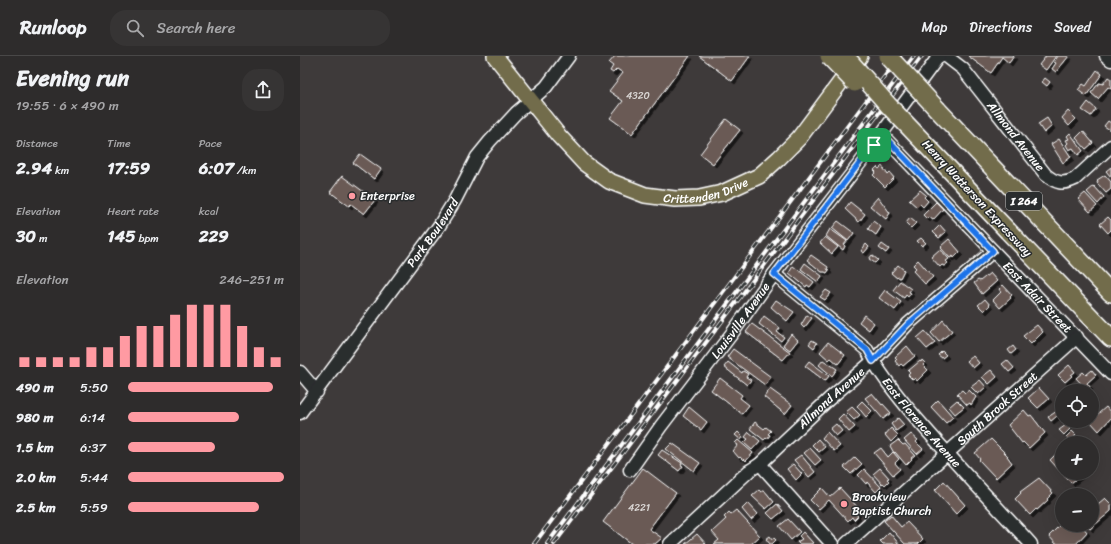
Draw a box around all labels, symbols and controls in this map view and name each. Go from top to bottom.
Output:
search box [110,10,390,46]
text: Runloop [20,11,86,44]
text: Search here [156,15,235,41]
text: Map [921,15,947,40]
text: Directions [969,15,1032,40]
text: Saved [1054,15,1091,40]
icon: search [124,17,146,39]
text: Evening run [16,59,129,98]
button: share [242,69,284,111]
house number: 4320 [626,87,650,105]
text: 19:55 · 6 × 490 m [16,94,119,117]
street label: Allmond Avenue [980,95,1051,177]
pin [857,128,891,162]
text: Distance [16,134,58,153]
text: Time [107,134,131,153]
text: Pace [199,134,222,153]
icon: arrive [863,134,885,156]
street label: Henry Watterson Expressway [916,134,1038,263]
text: 2.94 [16,153,52,183]
text: 17:59 [107,153,150,183]
text: 6:07 [199,153,234,183]
text: km [52,161,69,180]
text: /km [234,161,257,180]
street label: Crittenden Drive [662,171,752,210]
place label: Enterprise [360,185,415,207]
marker: Enterprise [347,191,357,201]
road number: I 264 [1006,192,1042,210]
street label: Park Boulevard [401,193,465,272]
text: Elevation [16,202,61,221]
text: Heart rate [107,202,159,221]
text: kcal [199,202,219,221]
text: 30 [16,221,36,251]
text: 145 [107,221,136,251]
text: 229 [199,221,229,251]
text: m [36,229,47,248]
text: bpm [136,229,159,248]
street label: East Adair Street [997,256,1078,339]
text: Elevation [16,268,69,291]
text: 246–251 m [219,268,284,291]
street label: Louisville Avenue [705,278,776,364]
street label: Allmond Avenue [792,361,870,435]
street label: South Brook Street [952,366,1043,451]
street label: East Florence Avenue [876,372,967,473]
text: 490 m [16,376,54,399]
text: 5:50 [80,376,108,399]
map controls [1055,384,1099,532]
button: locate [1055,384,1099,428]
text: 980 m [16,406,53,429]
text: 6:14 [80,406,105,429]
text: 1.5 km [16,436,54,459]
text: 6:37 [80,436,106,459]
button: + [1055,436,1099,480]
text: 2.0 km [16,466,56,489]
text: 5:44 [80,466,108,489]
place label: Brookview Baptist Church [852,486,931,522]
button: − [1055,488,1099,532]
text: 2.5 km [16,496,56,519]
text: 5:59 [80,496,108,519]
house number: 4221 [628,499,650,517]
marker: Brookview Baptist Church [839,499,849,509]

